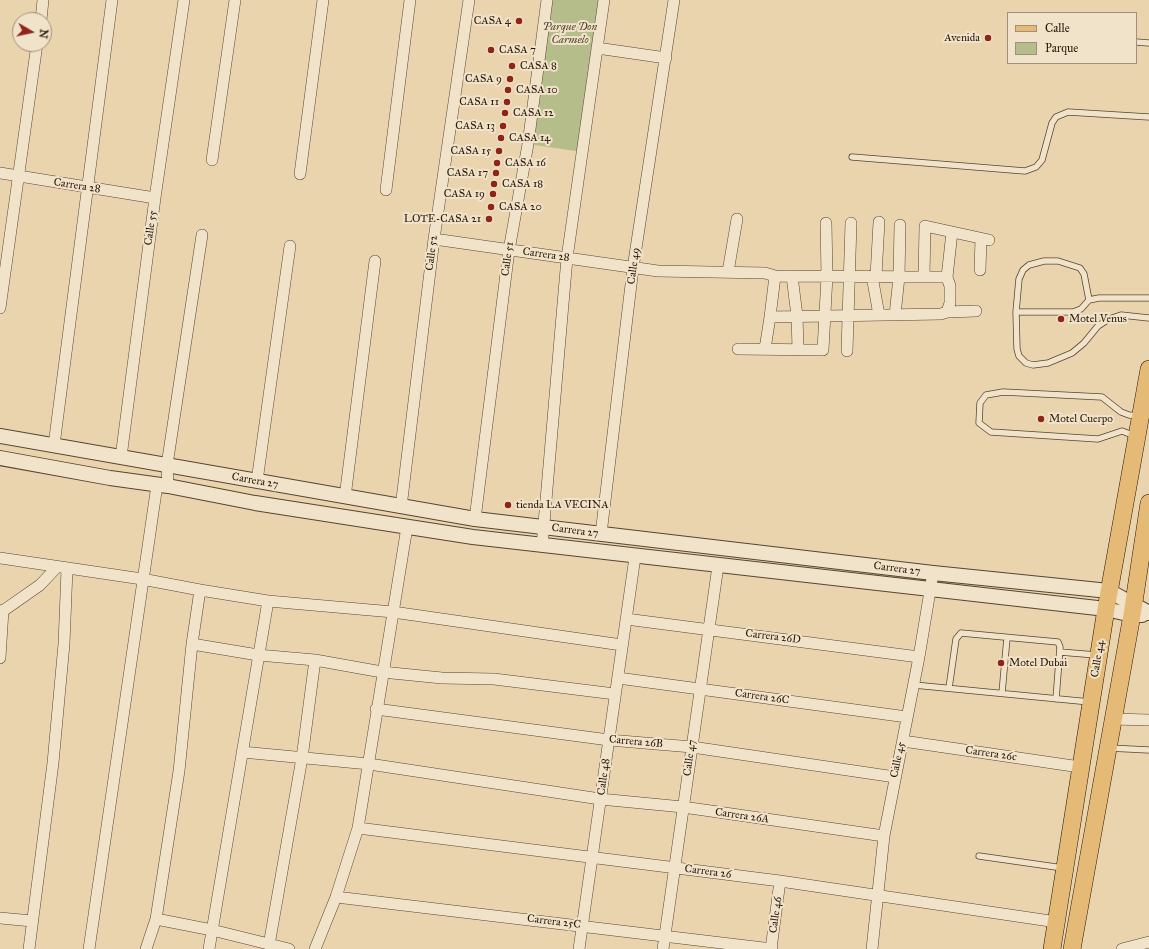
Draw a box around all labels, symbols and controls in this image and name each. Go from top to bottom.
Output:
north arrow [12,12,52,52]
legend [1007,12,1137,64]
place label: CASA 4 [474,14,511,28]
marker: CASA 4 [514,16,524,26]
park label: Parque Don Carmelo [543,20,597,46]
text: Calle [1045,21,1070,35]
text: N [36,28,51,39]
place label: Avenida [944,31,980,45]
marker: Avenida [983,33,993,43]
text: Parque [1045,41,1078,55]
place label: CASA 7 [499,43,536,57]
marker: CASA 7 [486,45,496,55]
place label: CASA 8 [520,59,557,73]
marker: CASA 8 [507,61,517,71]
place label: CASA 9 [465,72,502,86]
marker: CASA 9 [505,74,515,84]
place label: CASA 10 [516,83,558,97]
marker: CASA 10 [503,85,513,95]
place label: CASA 11 [459,95,499,109]
marker: CASA 11 [502,97,512,107]
place label: CASA 12 [513,106,554,120]
marker: CASA 12 [500,108,510,118]
place label: CASA 13 [455,119,495,133]
marker: CASA 13 [498,121,508,131]
place label: CASA 14 [509,131,550,145]
marker: CASA 14 [496,133,506,143]
place label: CASA 15 [451,144,491,158]
marker: CASA 15 [494,146,504,156]
place label: CASA 16 [505,156,546,170]
marker: CASA 16 [492,158,502,168]
place label: CASA 17 [447,166,488,180]
marker: CASA 17 [491,168,501,178]
street label: Carrera 28 [53,176,101,196]
place label: CASA 18 [502,177,543,191]
marker: CASA 18 [489,179,499,189]
place label: CASA 19 [444,187,485,201]
marker: CASA 19 [488,189,498,199]
place label: CASA 20 [499,200,542,214]
marker: CASA 20 [486,202,496,212]
street label: Calle 55 [142,210,160,246]
place label: LOTE-CASA 21 [404,212,481,226]
marker: LOTE-CASA 21 [484,214,494,224]
street label: Calle 52 [423,235,441,271]
street label: Calle 51 [499,241,517,277]
street label: Carrera 28 [522,245,570,265]
street label: Calle 49 [625,247,643,285]
place label: Motel Venus [1069,312,1127,326]
marker: Motel Venus [1056,314,1066,324]
place label: Motel Cuerpo [1049,412,1113,426]
marker: Motel Cuerpo [1036,414,1046,424]
street label: Carrera 27 [231,470,279,492]
place label: tienda LA VECINA [516,498,609,512]
marker: tienda LA VECINA [503,500,513,510]
street label: Carrera 27 [551,522,599,540]
street label: Carrera 27 [873,560,921,578]
street label: Carrera 26D [745,627,801,647]
street label: Calle 44 [1089,640,1107,678]
place label: Motel Dubai [1009,656,1067,670]
marker: Motel Dubai [996,658,1006,668]
street label: Carrera 26C [734,687,790,707]
street label: Carrera 26B [608,733,664,751]
street label: Calle 47 [681,739,699,777]
street label: Calle 45 [888,741,908,779]
street label: Carrera 26c [964,744,1018,764]
street label: Calle 48 [595,758,613,796]
street label: Carrera 26A [714,806,770,826]
street label: Carrera 26 [684,863,732,881]
street label: Calle 46 [767,896,785,934]
street label: Carrera 25C [526,912,582,932]

